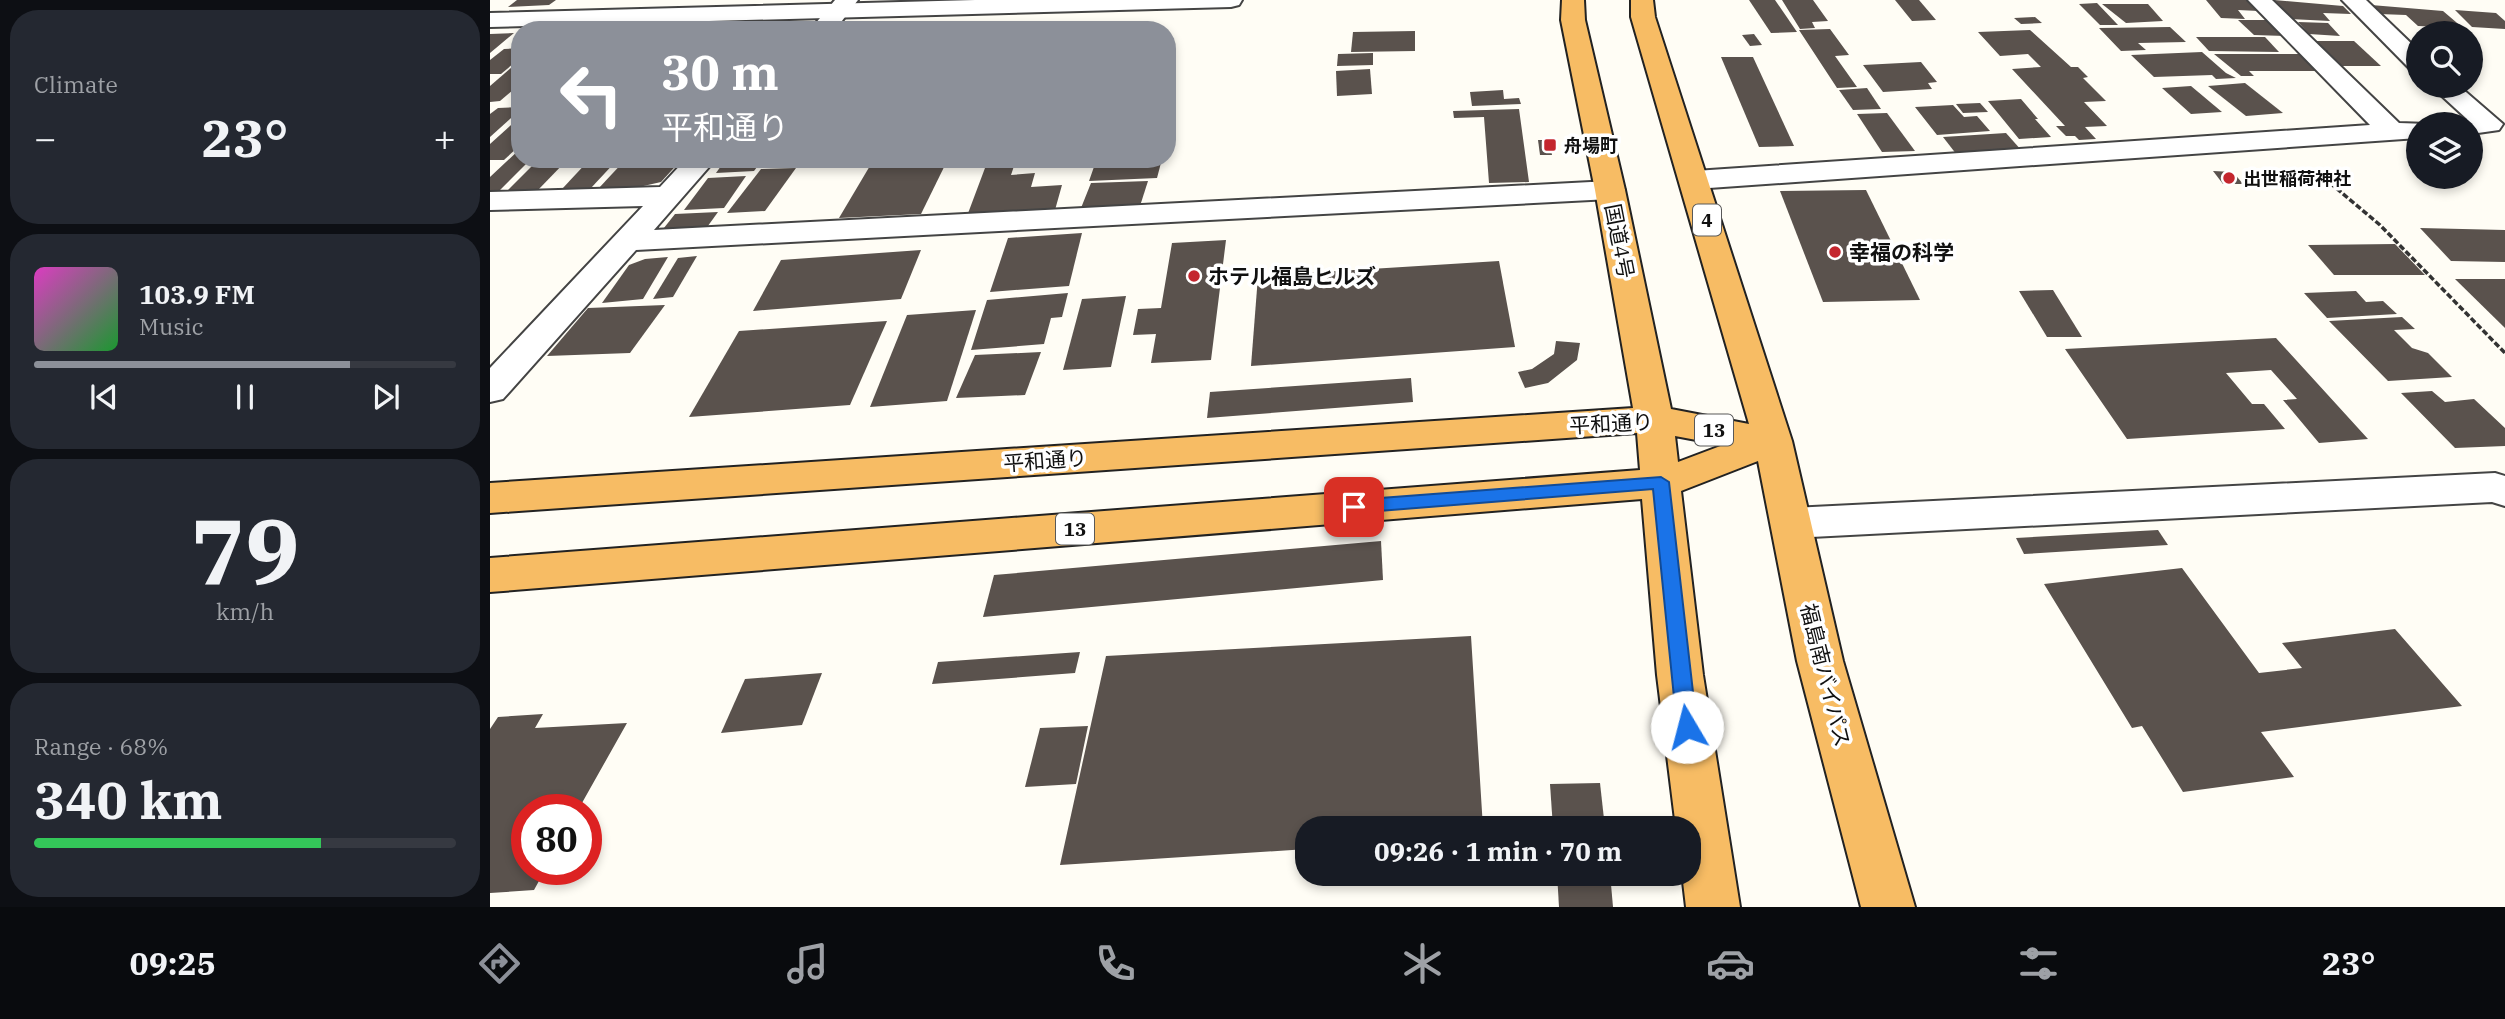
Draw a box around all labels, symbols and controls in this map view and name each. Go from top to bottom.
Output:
map controls [2406,21,2483,189]
button: search [2406,21,2483,98]
text: 30 m [661,40,779,103]
icon: left [546,49,637,140]
text: Climate [34,69,118,99]
text: 23° [202,104,288,171]
text: 平和通り [661,106,789,148]
button: layers [2406,112,2483,189]
text: − [34,113,57,162]
text: + [433,113,456,162]
place label: 舟場町 [1564,134,1618,157]
marker: 舟場町 [1542,137,1558,153]
place label: 出世稲荷神社 [2243,167,2351,190]
marker: 出世稲荷神社 [2221,170,2237,186]
street label: 国道4号 [1599,201,1641,281]
road number: 4 [1693,204,1721,235]
place label: 幸福の科学 [1849,238,1954,266]
marker: 幸福の科学 [1827,244,1843,260]
place label: ホテル福島ヒルズ [1208,262,1376,290]
marker: ホテル福島ヒルズ [1186,268,1202,284]
text: 103.9 FM [139,277,255,311]
text: Music [139,311,204,341]
icon: previous [85,378,123,416]
icon: pause [226,378,264,416]
icon: next [367,378,405,416]
street label: 平和通り [1568,407,1654,439]
road number: 13 [1695,414,1733,446]
street label: 平和通り [1002,443,1088,477]
pin [1324,477,1384,537]
icon: arrive [1335,488,1373,526]
text: 79 [190,491,300,609]
road number: 13 [1056,514,1094,544]
text: km/h [216,596,274,626]
street label: 福島南バイパス [1795,600,1857,750]
position arrow [1650,690,1724,764]
text: Range · 68% [34,731,168,761]
text: 340 km [34,766,223,833]
speed limit sign: 80 [511,794,602,885]
text: 09:26 · 1 min · 70 m [1374,834,1622,868]
icon: directions [475,939,524,988]
icon: music [783,939,832,988]
icon: phone [1091,939,1140,988]
icon: climate [1398,939,1447,988]
icon: car [1706,939,1755,988]
icon: filters [2014,939,2063,988]
text: 09:25 [129,942,216,984]
text: 23° [2322,942,2376,984]

